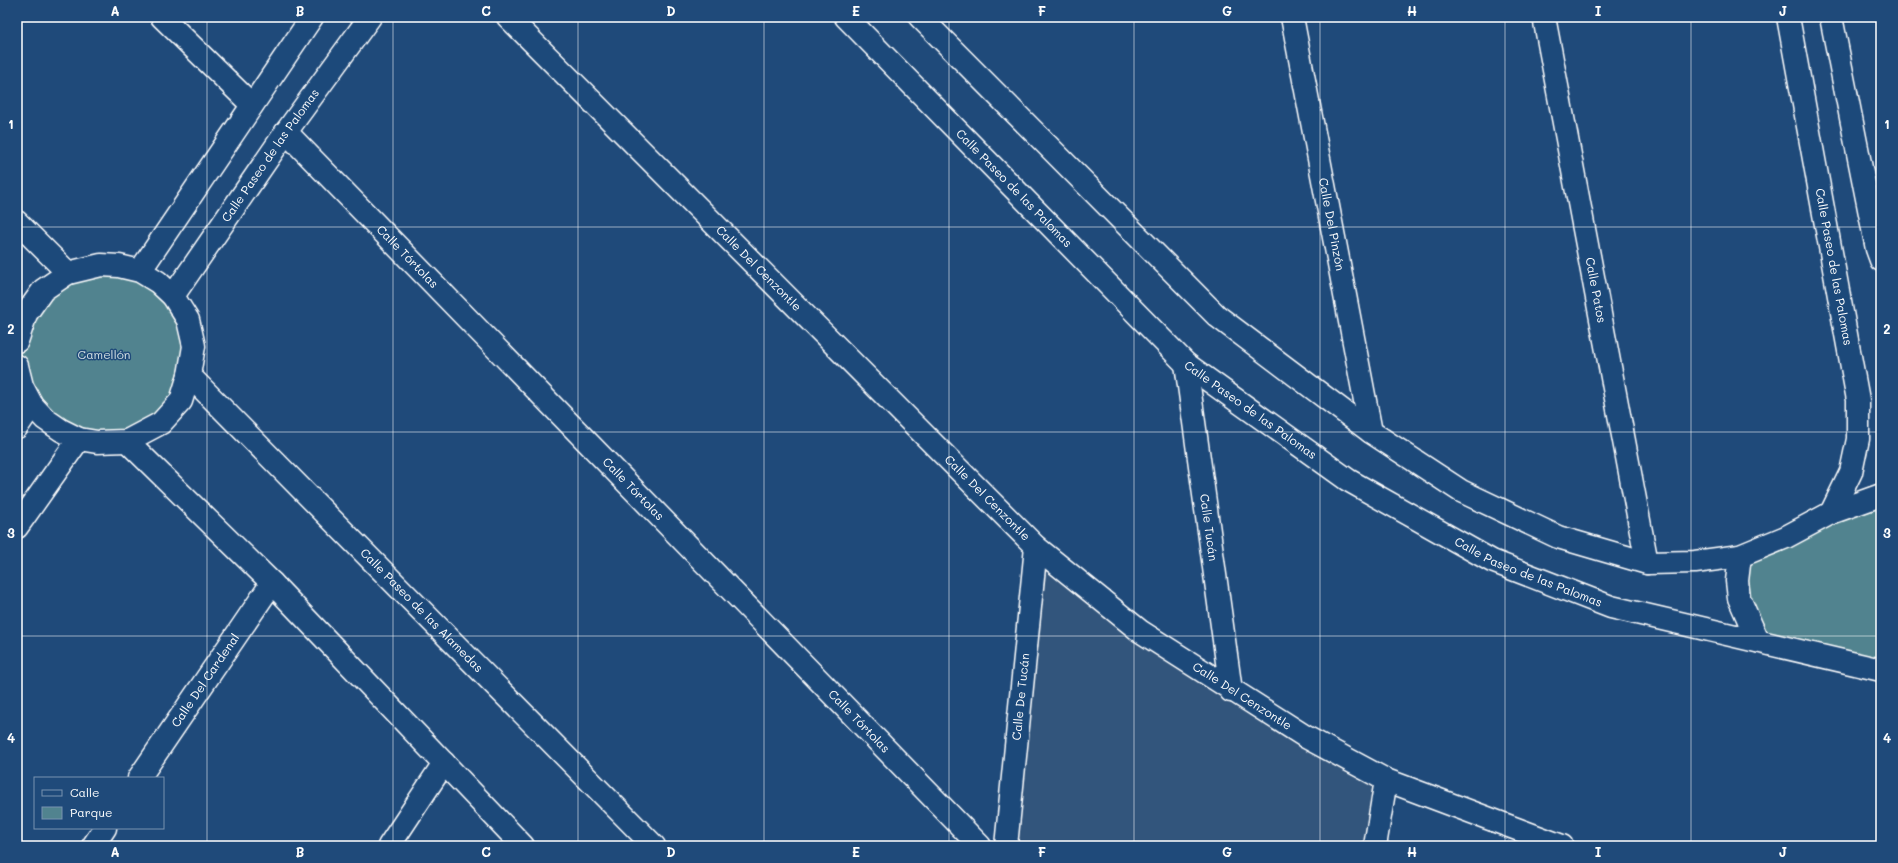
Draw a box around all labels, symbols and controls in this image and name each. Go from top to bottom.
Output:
text: A [110,2,120,19]
text: B [296,2,305,19]
text: C [481,2,491,19]
text: D [666,2,676,19]
text: E [852,2,860,19]
text: F [1038,2,1046,19]
text: G [1222,2,1232,19]
text: H [1407,2,1417,19]
text: I [1595,2,1602,19]
text: J [1779,2,1787,19]
street label: Calle Paseo de las Palomas [217,85,322,225]
text: 1 [8,115,14,132]
text: 1 [1884,115,1890,132]
street label: Calle Paseo de las Palomas [953,125,1076,250]
street label: Calle Del Pinzón [1316,176,1349,272]
street label: Calle Paseo de las Palomas [1812,187,1857,347]
street label: Calle Tórtolas [374,221,442,291]
street label: Calle Del Cenzontle [713,221,805,314]
street label: Calle Patos [1582,256,1611,324]
text: 2 [7,320,15,337]
text: 2 [1883,320,1891,337]
park label: Camellón [78,346,130,362]
street label: Calle Paseo de las Palomas [1182,356,1321,462]
street label: Calle Del Cenzontle [942,451,1034,544]
street label: Calle Tórtolas [600,453,668,523]
street label: Calle Tucán [1197,493,1222,562]
text: 3 [7,524,15,541]
text: 3 [1883,524,1891,541]
street label: Calle Paseo de las Palomas [1452,533,1605,610]
street label: Calle Paseo de las Alamedas [357,544,487,675]
street label: Calle Del Cardenal [167,630,242,730]
street label: Calle De Tucán [1008,652,1032,741]
street label: Calle Del Cenzontle [1190,658,1295,733]
street label: Calle Tórtolas [825,686,894,756]
text: 4 [7,729,15,746]
text: 4 [1883,729,1891,746]
legend [34,777,164,829]
text: Calle [70,784,100,800]
text: Parque [70,804,113,820]
text: A [110,843,120,860]
text: B [296,843,305,860]
text: C [481,843,491,860]
text: D [666,843,676,860]
text: E [852,843,860,860]
text: F [1038,843,1046,860]
text: G [1222,843,1232,860]
text: H [1407,843,1417,860]
text: I [1595,843,1602,860]
text: J [1779,843,1787,860]

